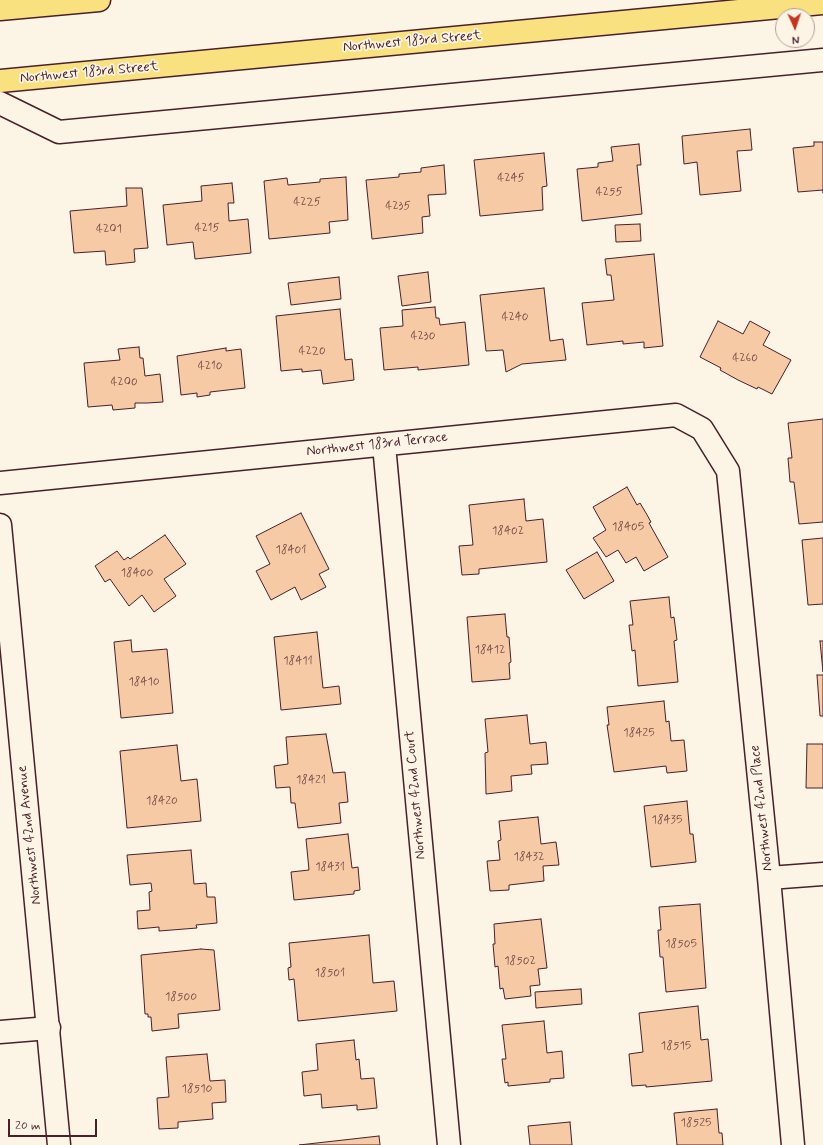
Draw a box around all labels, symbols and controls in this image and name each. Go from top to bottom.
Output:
north arrow [775,8,815,48]
street label: Northwest 183rd Street [342,28,482,56]
text: N [792,32,800,46]
street label: Northwest 183rd Street [19,59,159,87]
house number: 4245 [497,171,525,185]
house number: 4255 [595,185,623,199]
house number: 4225 [293,195,321,209]
house number: 4235 [385,199,411,213]
house number: 4215 [194,221,220,235]
house number: 4201 [96,222,122,236]
house number: 4240 [501,310,529,324]
house number: 4230 [411,329,435,343]
house number: 4220 [298,344,326,358]
house number: 4260 [732,351,758,365]
house number: 4210 [198,359,222,373]
house number: 4200 [110,375,138,389]
street label: Northwest 183rd Terrace [305,429,449,461]
house number: 18405 [612,520,644,534]
house number: 18402 [492,524,524,538]
house number: 18401 [276,543,306,557]
house number: 18400 [121,566,153,580]
house number: 18412 [475,643,505,657]
house number: 18411 [283,654,313,668]
house number: 18410 [128,675,160,689]
house number: 18425 [623,726,655,740]
street label: Northwest 42nd Court [402,730,430,860]
street label: Northwest 42nd Place [747,744,777,872]
street label: Northwest 42nd Avenue [14,765,46,905]
house number: 18421 [296,773,326,787]
house number: 18420 [146,794,178,808]
house number: 18435 [652,813,682,827]
house number: 18432 [514,850,544,864]
house number: 18431 [315,860,345,874]
house number: 18505 [665,937,697,951]
house number: 18502 [504,954,536,968]
house number: 18501 [315,966,345,980]
house number: 18500 [165,990,197,1004]
house number: 18515 [661,1039,691,1053]
house number: 18510 [182,1082,212,1096]
scale bar [10,1111,99,1137]
house number: 18525 [681,1116,711,1130]
text: 20 m [15,1118,41,1134]

